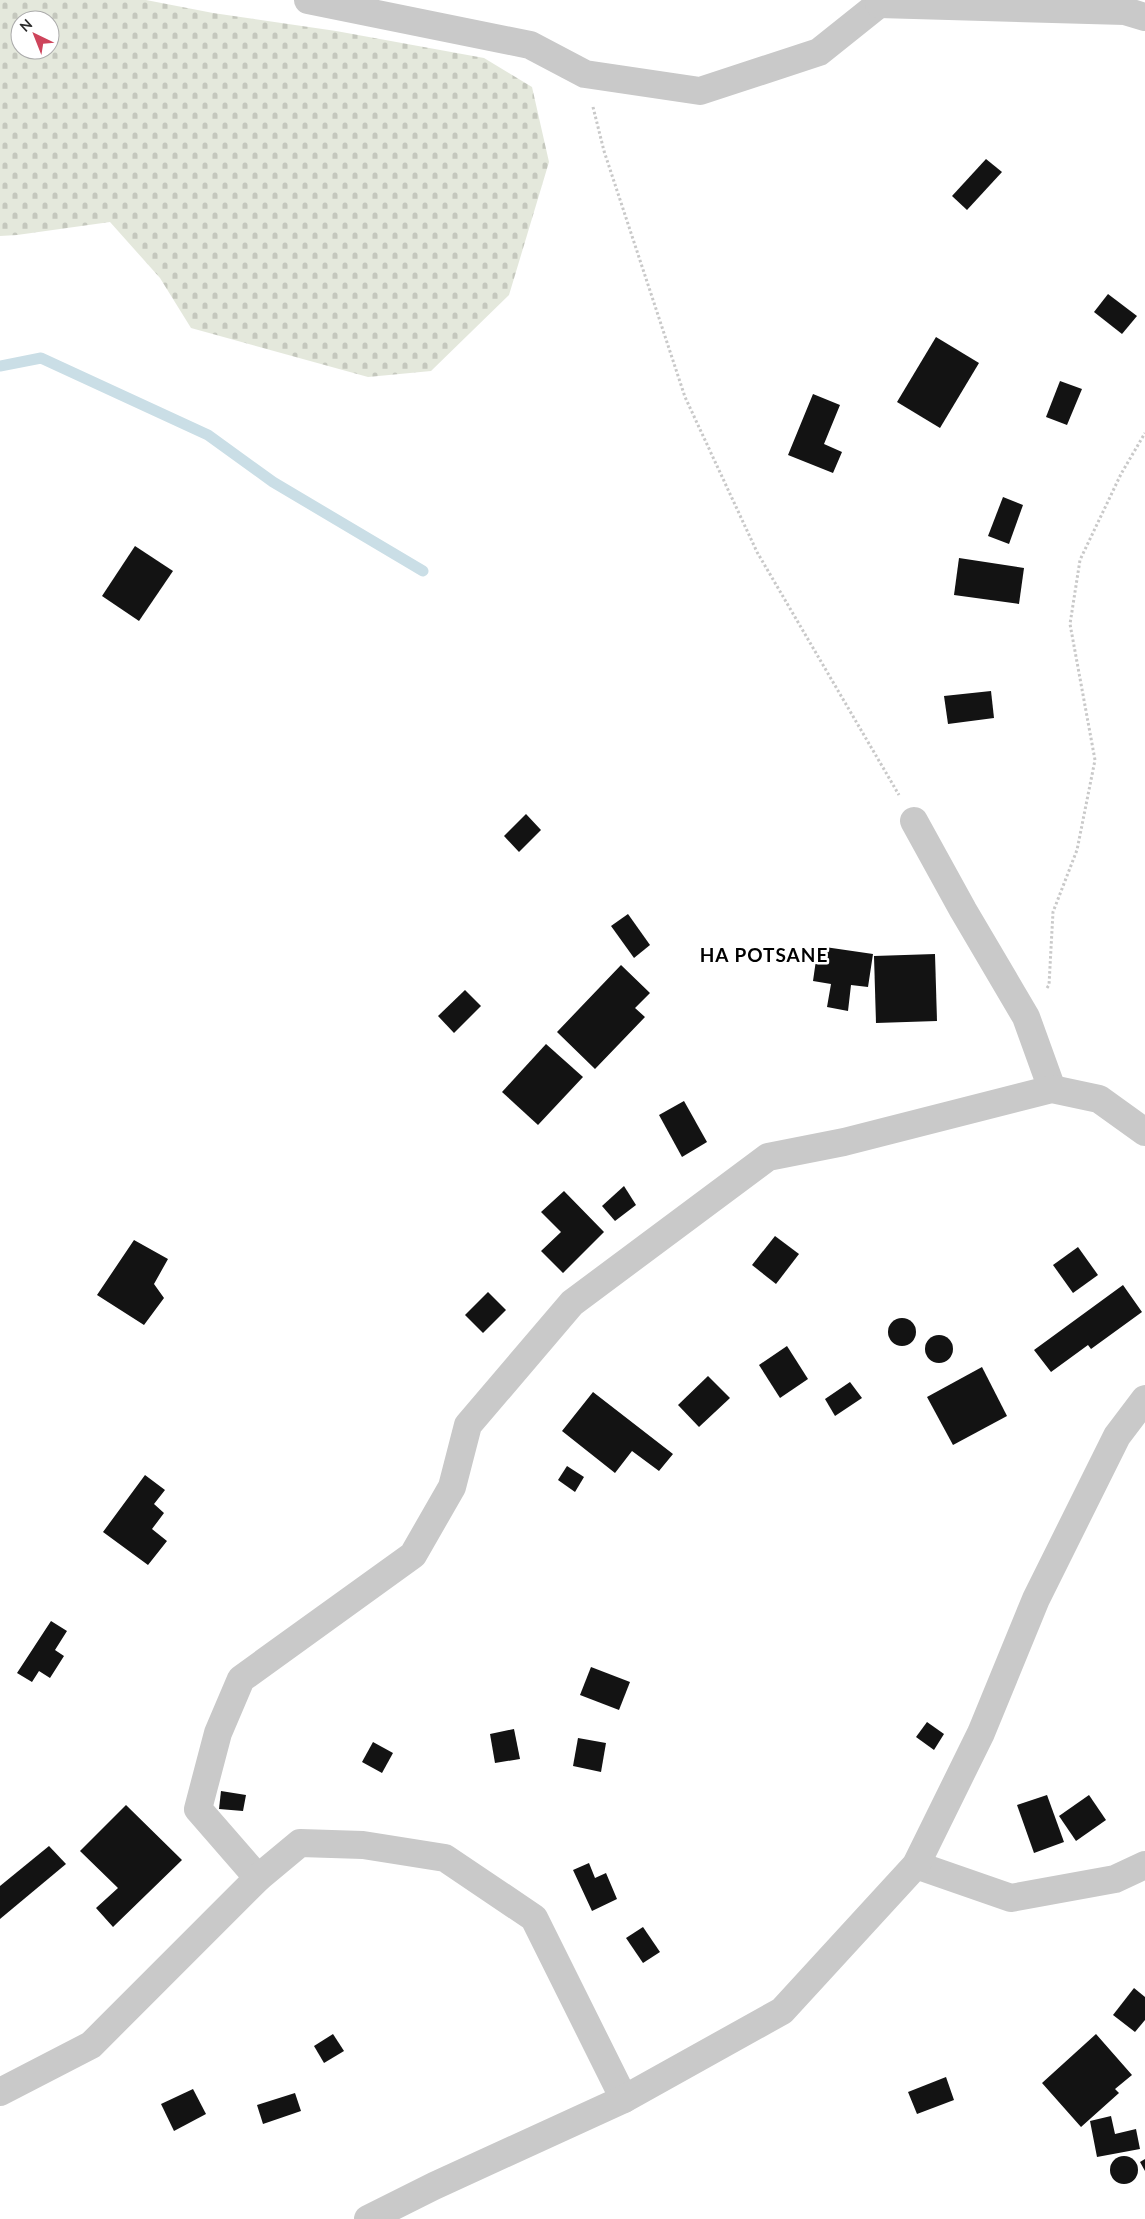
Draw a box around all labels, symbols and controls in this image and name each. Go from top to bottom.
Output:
north arrow [10,10,60,60]
text: N [16,15,36,35]
district label: HA POTSANE [700,943,828,966]

